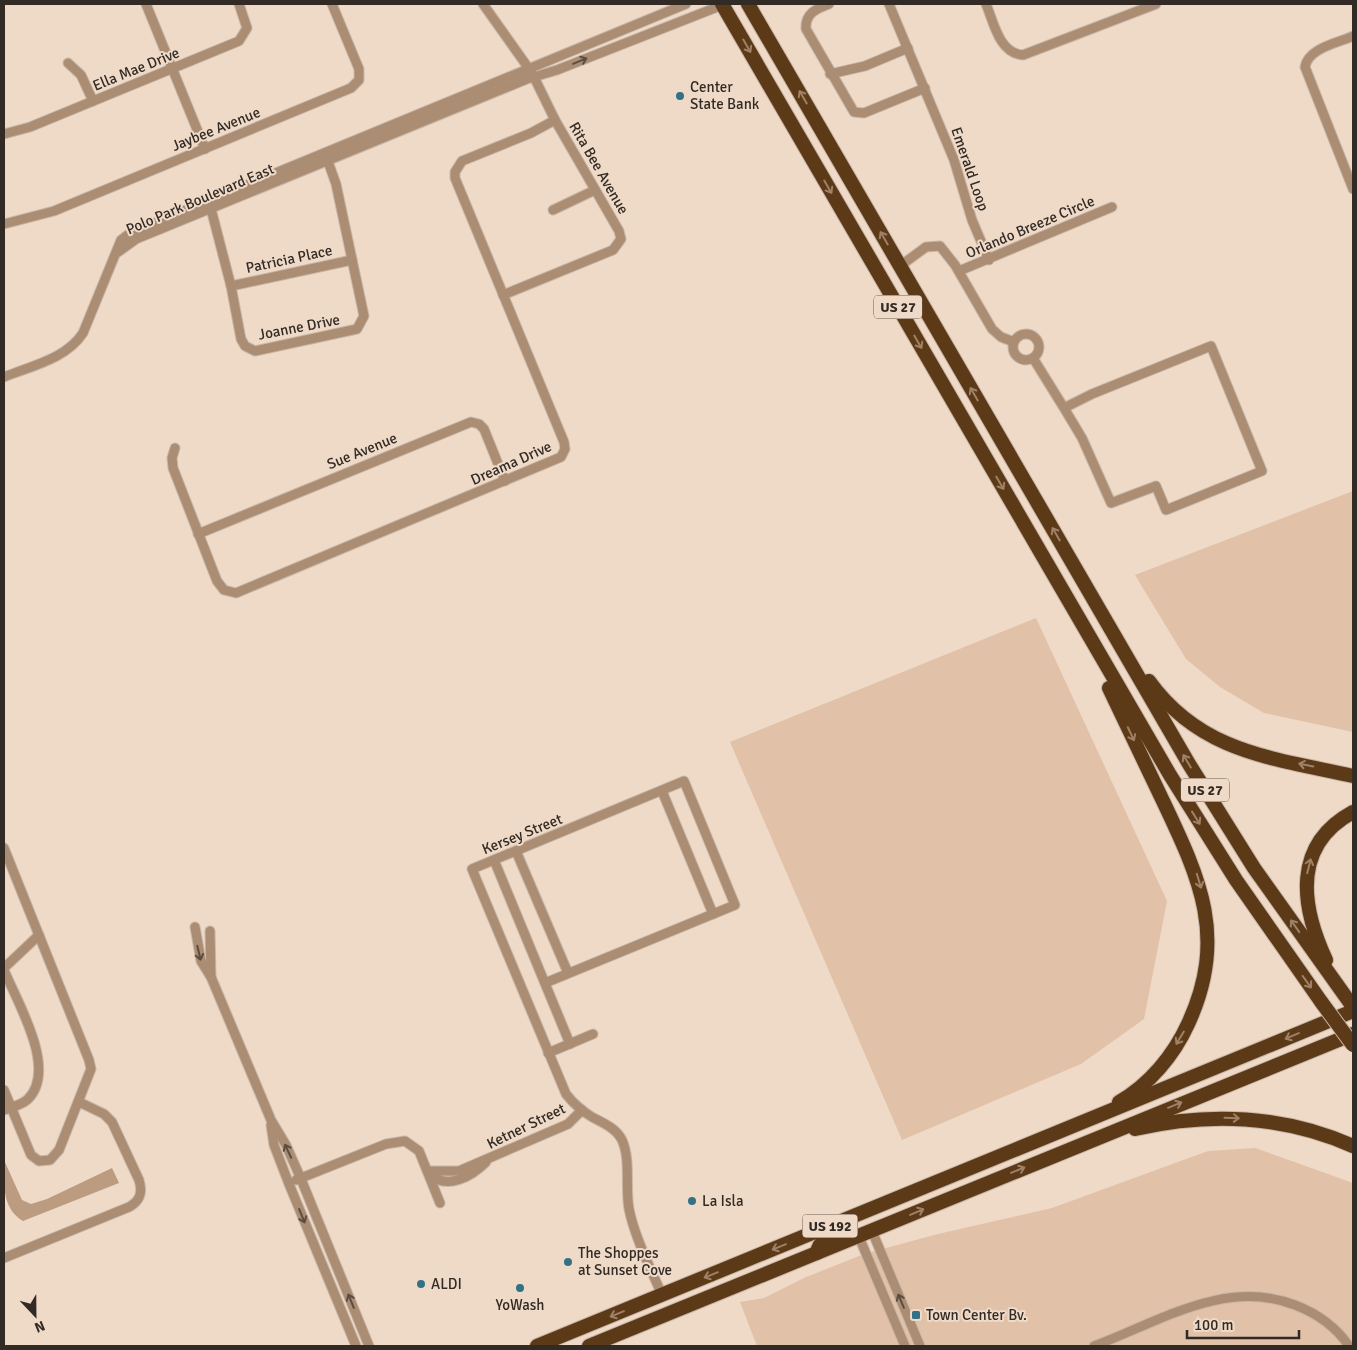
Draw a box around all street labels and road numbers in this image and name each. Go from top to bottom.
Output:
street label: Ella Mae Drive [90,43,182,95]
street label: Jaybee Avenue [169,103,263,155]
street label: Rita Bee Avenue [565,119,633,217]
street label: Emerald Loop [947,125,993,213]
street label: Polo Park Boulevard East [123,160,277,238]
street label: Orlando Breeze Circle [963,192,1097,262]
street label: Patricia Place [244,241,334,277]
road number: US 27 [874,296,922,318]
street label: Joanne Drive [257,310,341,344]
street label: Sue Avenue [324,429,400,473]
street label: Dreama Drive [468,437,554,489]
road number: US 27 [1181,778,1229,802]
street label: Kersey Street [479,810,565,858]
street label: Ketner Street [484,1099,568,1153]
road number: US 192 [802,1214,858,1238]

